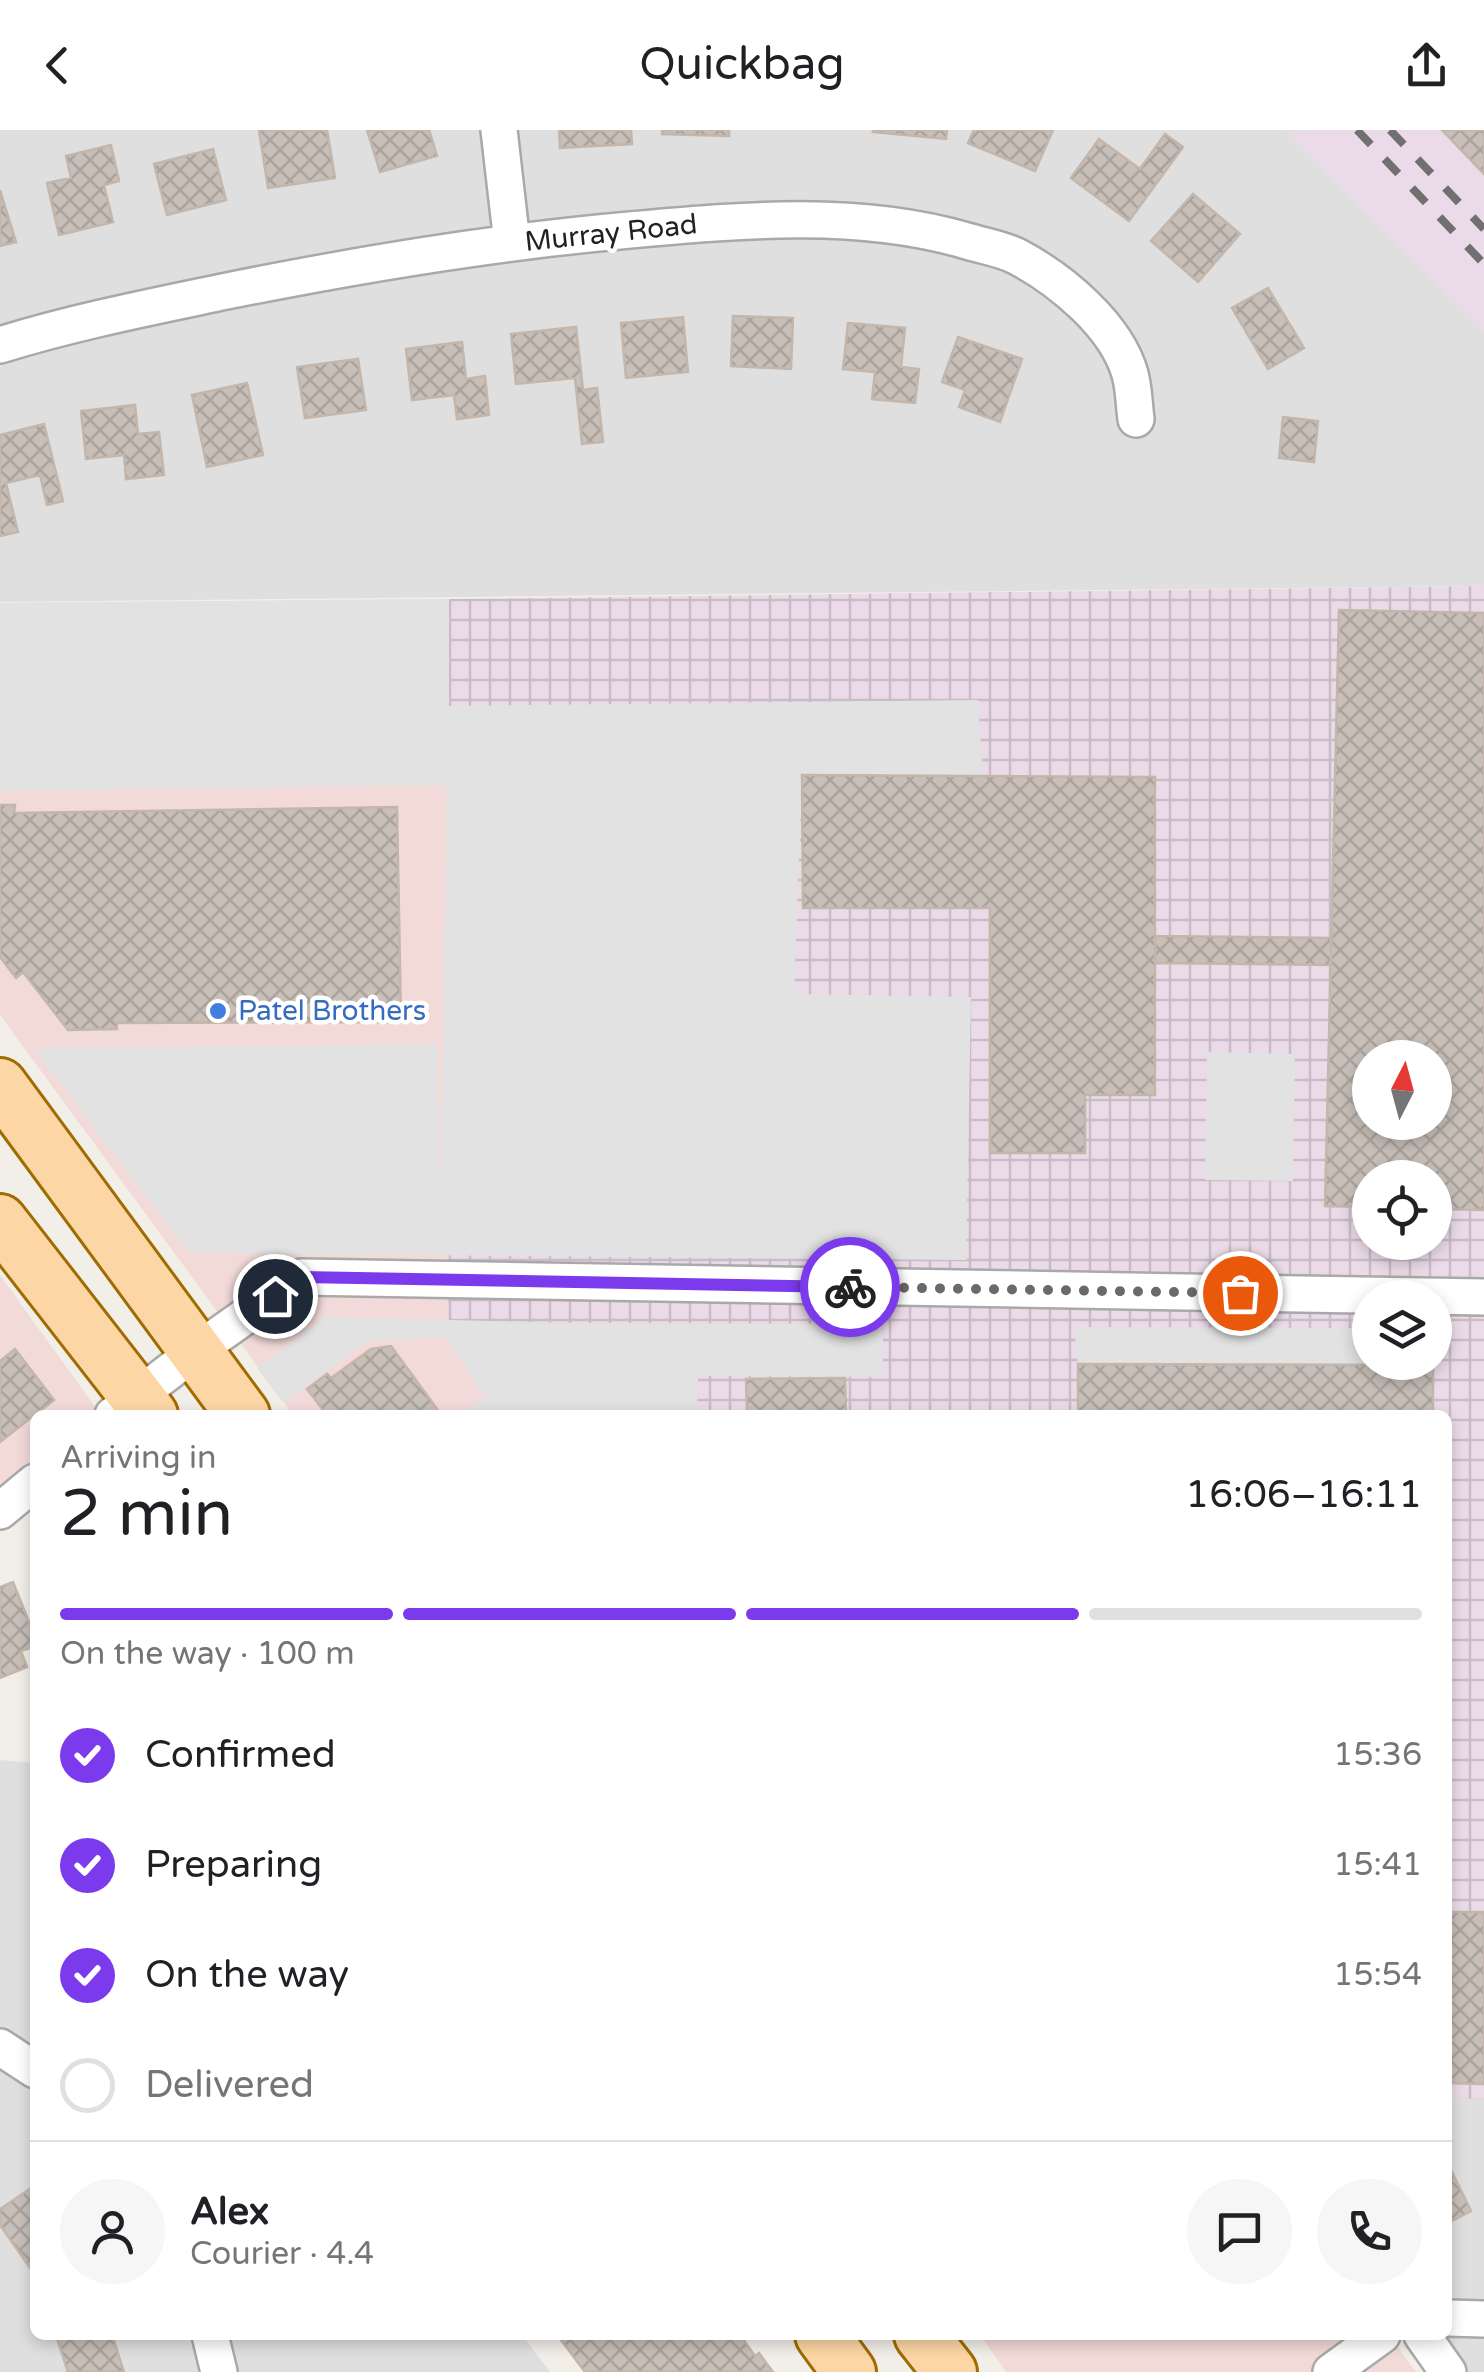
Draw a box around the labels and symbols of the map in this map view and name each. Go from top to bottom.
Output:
street label: Murray Road [523,207,699,259]
place label: Patel Brothers [238,994,426,1028]
marker: Patel Brothers [207,1000,229,1022]
north arrow [1352,1040,1452,1140]
courier [800,1237,900,1337]
pin [1198,1251,1283,1336]
pin [233,1254,318,1339]

